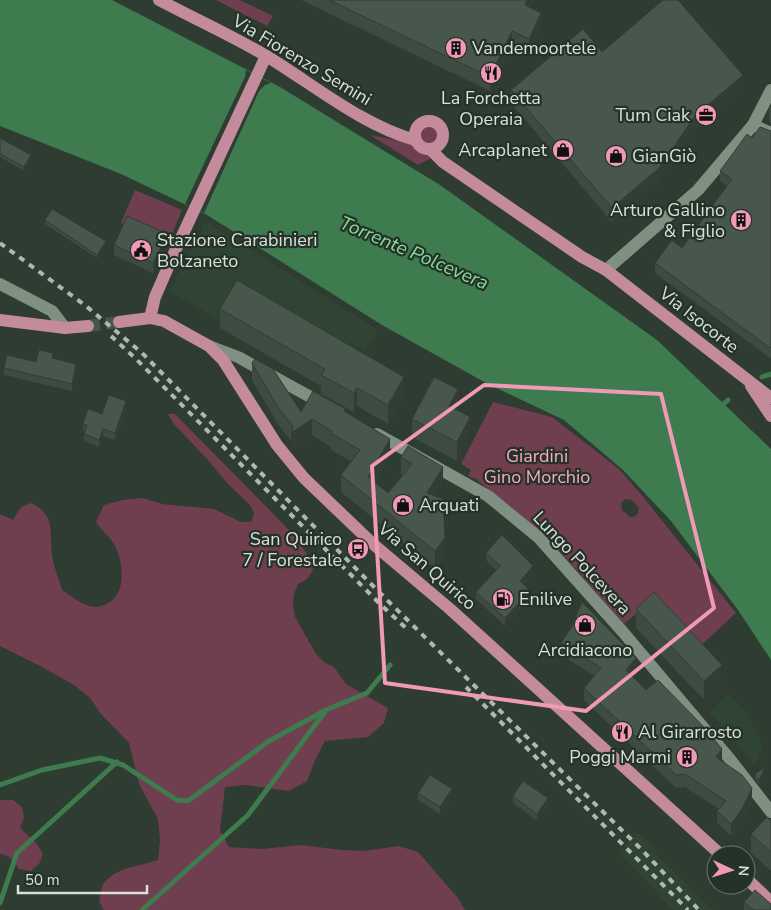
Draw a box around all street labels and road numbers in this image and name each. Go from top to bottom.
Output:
street label: Via Fiorenzo Semini [227,8,376,111]
street label: Via Isocorte [653,281,744,359]
street label: Lungo Polcevera [528,506,636,620]
street label: Via San Quirico [372,516,481,615]

